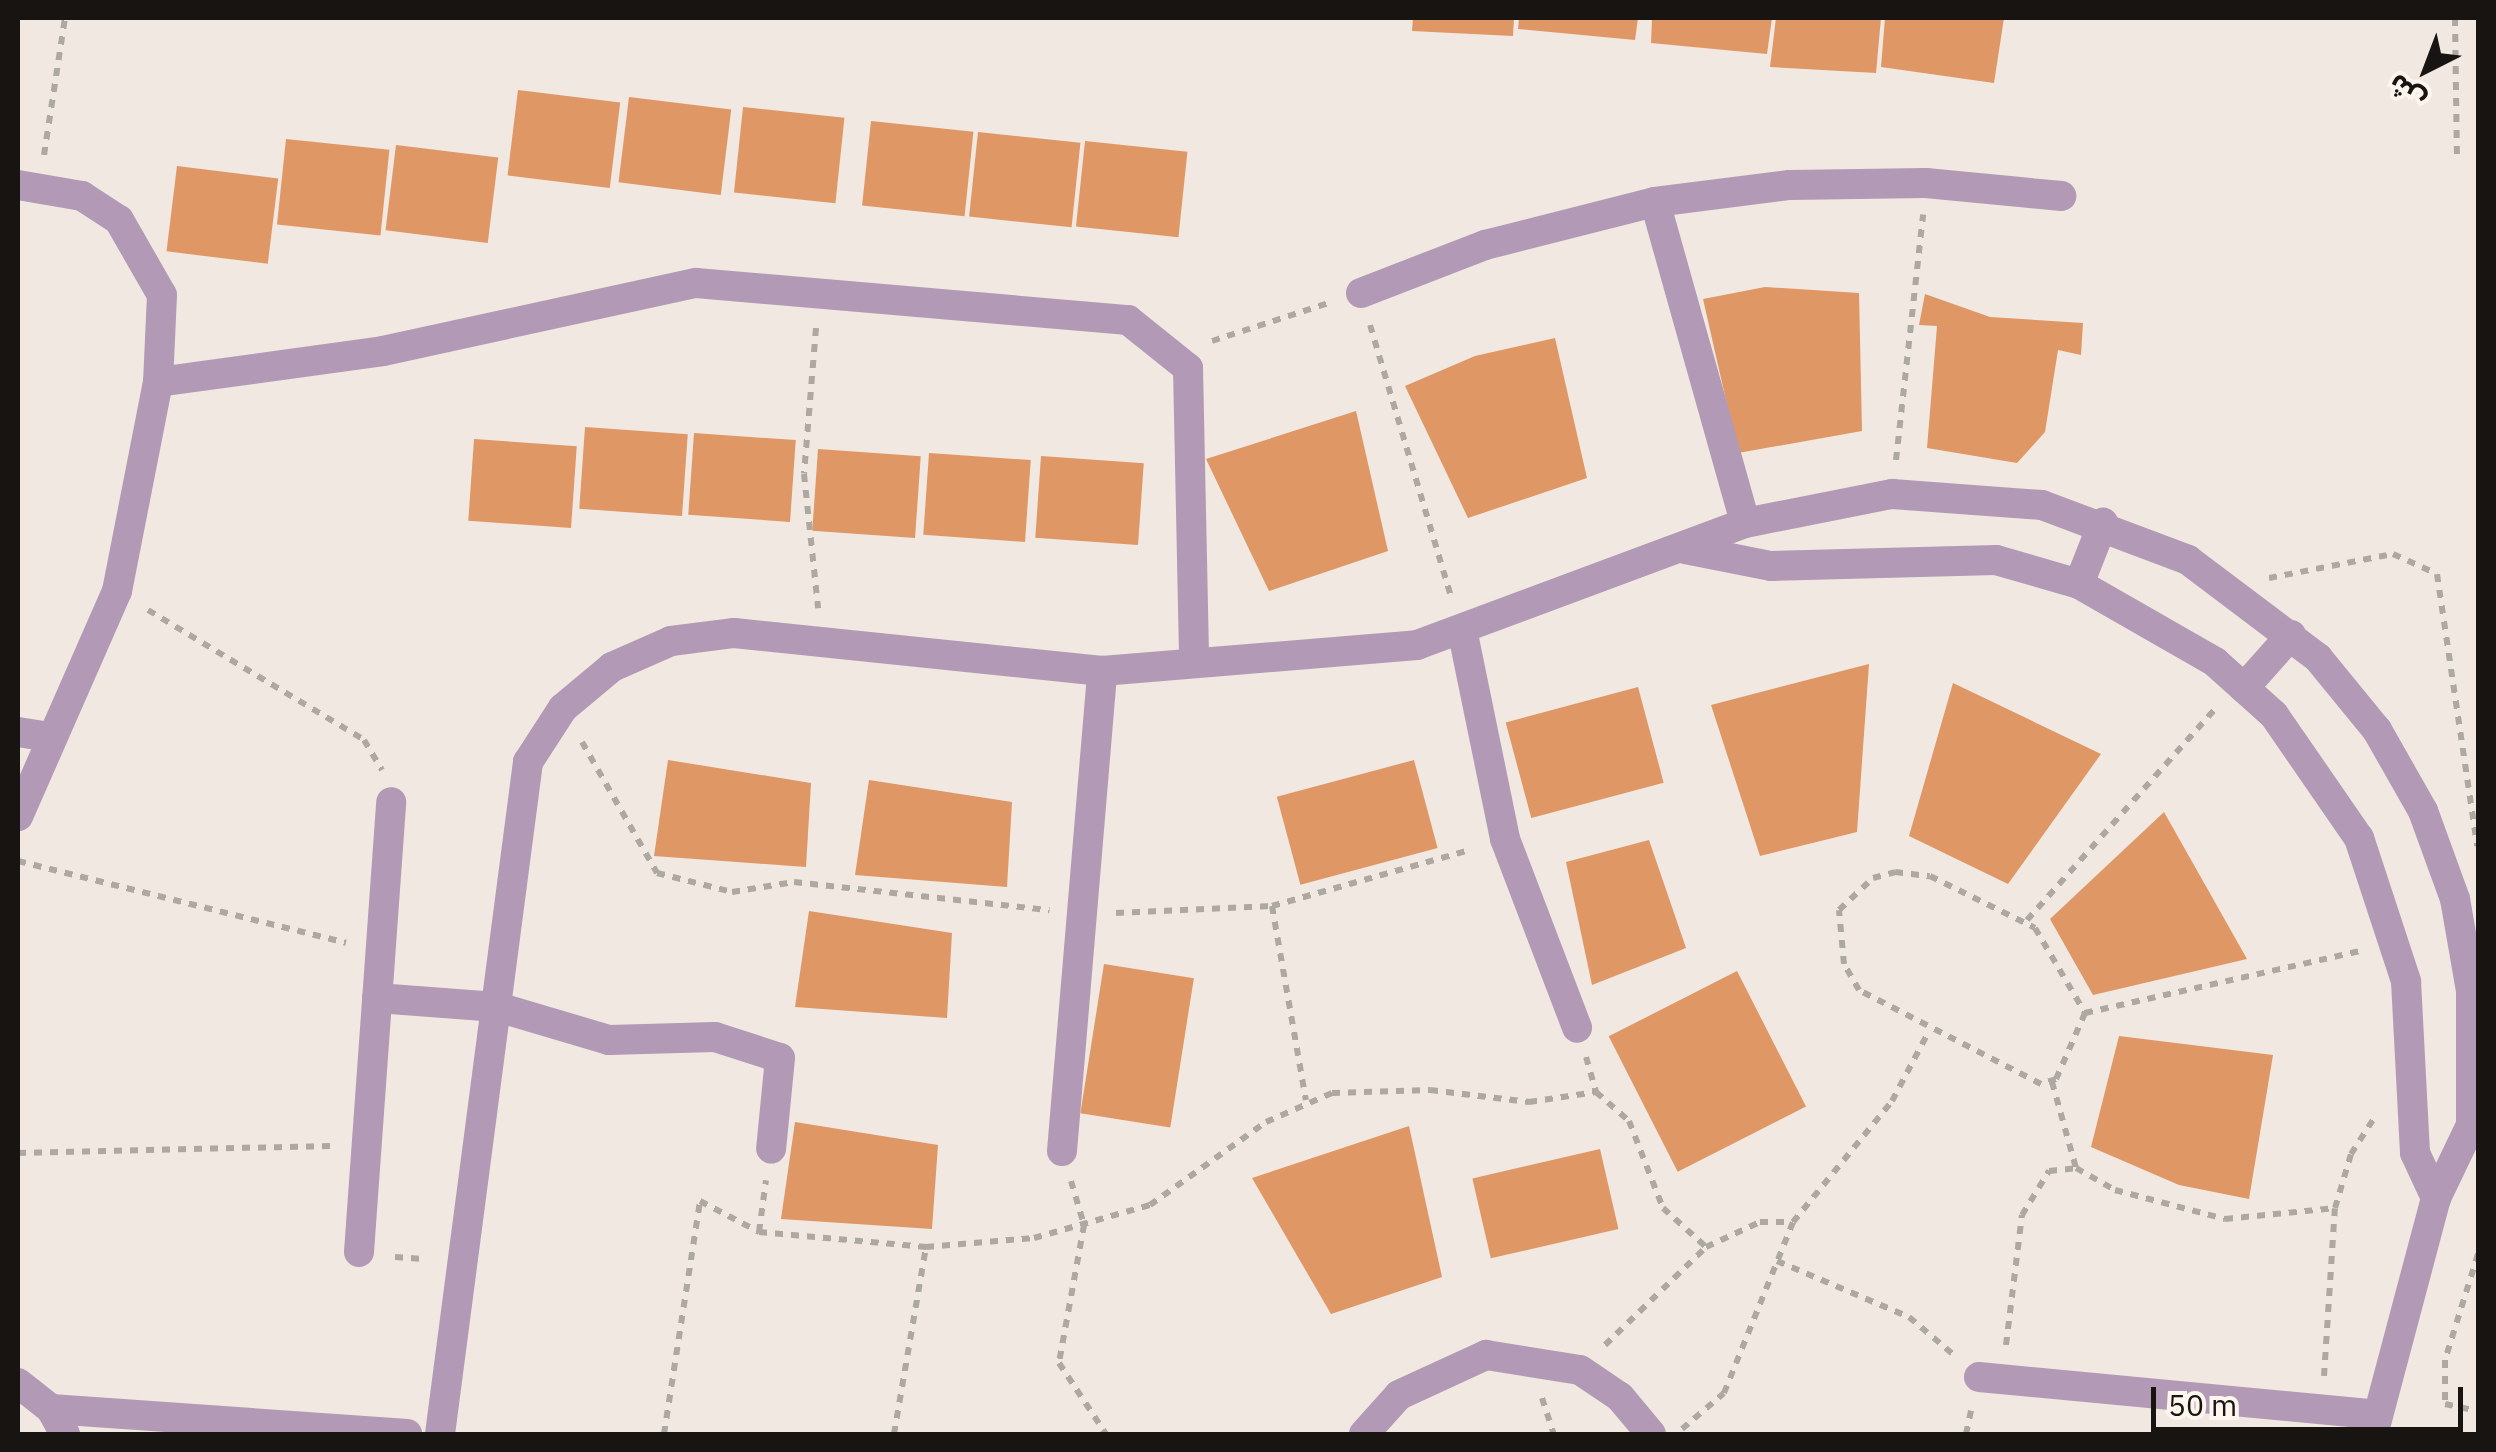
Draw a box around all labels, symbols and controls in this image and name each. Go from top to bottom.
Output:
north arrow [2376,20,2476,120]
text: ش [2379,66,2432,119]
scale bar [2156,1367,2468,1429]
text: 50 m [2168,1385,2237,1424]

